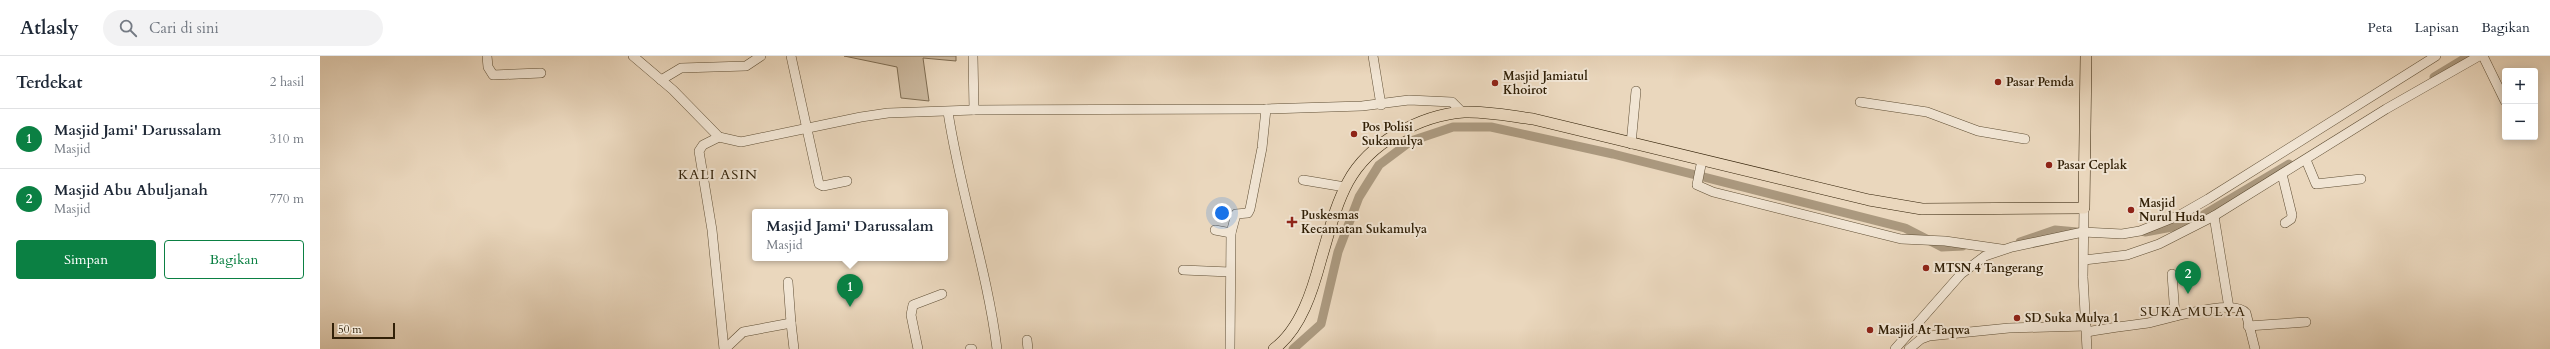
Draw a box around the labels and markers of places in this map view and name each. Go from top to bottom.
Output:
place label: Masjid Jamiatul Khoirot [1503,68,1588,98]
place label: Pasar Pemda [2006,74,2074,90]
marker: Pasar Pemda [1993,77,2003,87]
marker: Masjid Jamiatul Khoirot [1490,78,1500,88]
place label: Pos Polisi Sukamulya [1362,119,1423,149]
marker: Pos Polisi Sukamulya [1349,129,1359,139]
place label: Pasar Ceplak [2057,157,2128,173]
marker: Pasar Ceplak [2044,160,2054,170]
place label: Masjid Nurul Huda [2139,195,2205,225]
marker: Masjid Nurul Huda [2126,205,2136,215]
place label: Puskesmas Kecamatan Sukamulya [1301,207,1427,237]
marker: Puskesmas Kecamatan Sukamulya [1286,216,1298,228]
place label: MTSN 4 Tangerang [1934,260,2044,276]
pin: 2 [2175,261,2201,294]
marker: MTSN 4 Tangerang [1921,263,1931,273]
pin: 1 [837,274,863,307]
place label: SD Suka Mulya 1 [2025,310,2119,326]
marker: SD Suka Mulya 1 [2012,313,2022,323]
place label: Masjid At Taqwa [1878,322,1970,338]
marker: Masjid At Taqwa [1865,325,1875,335]

